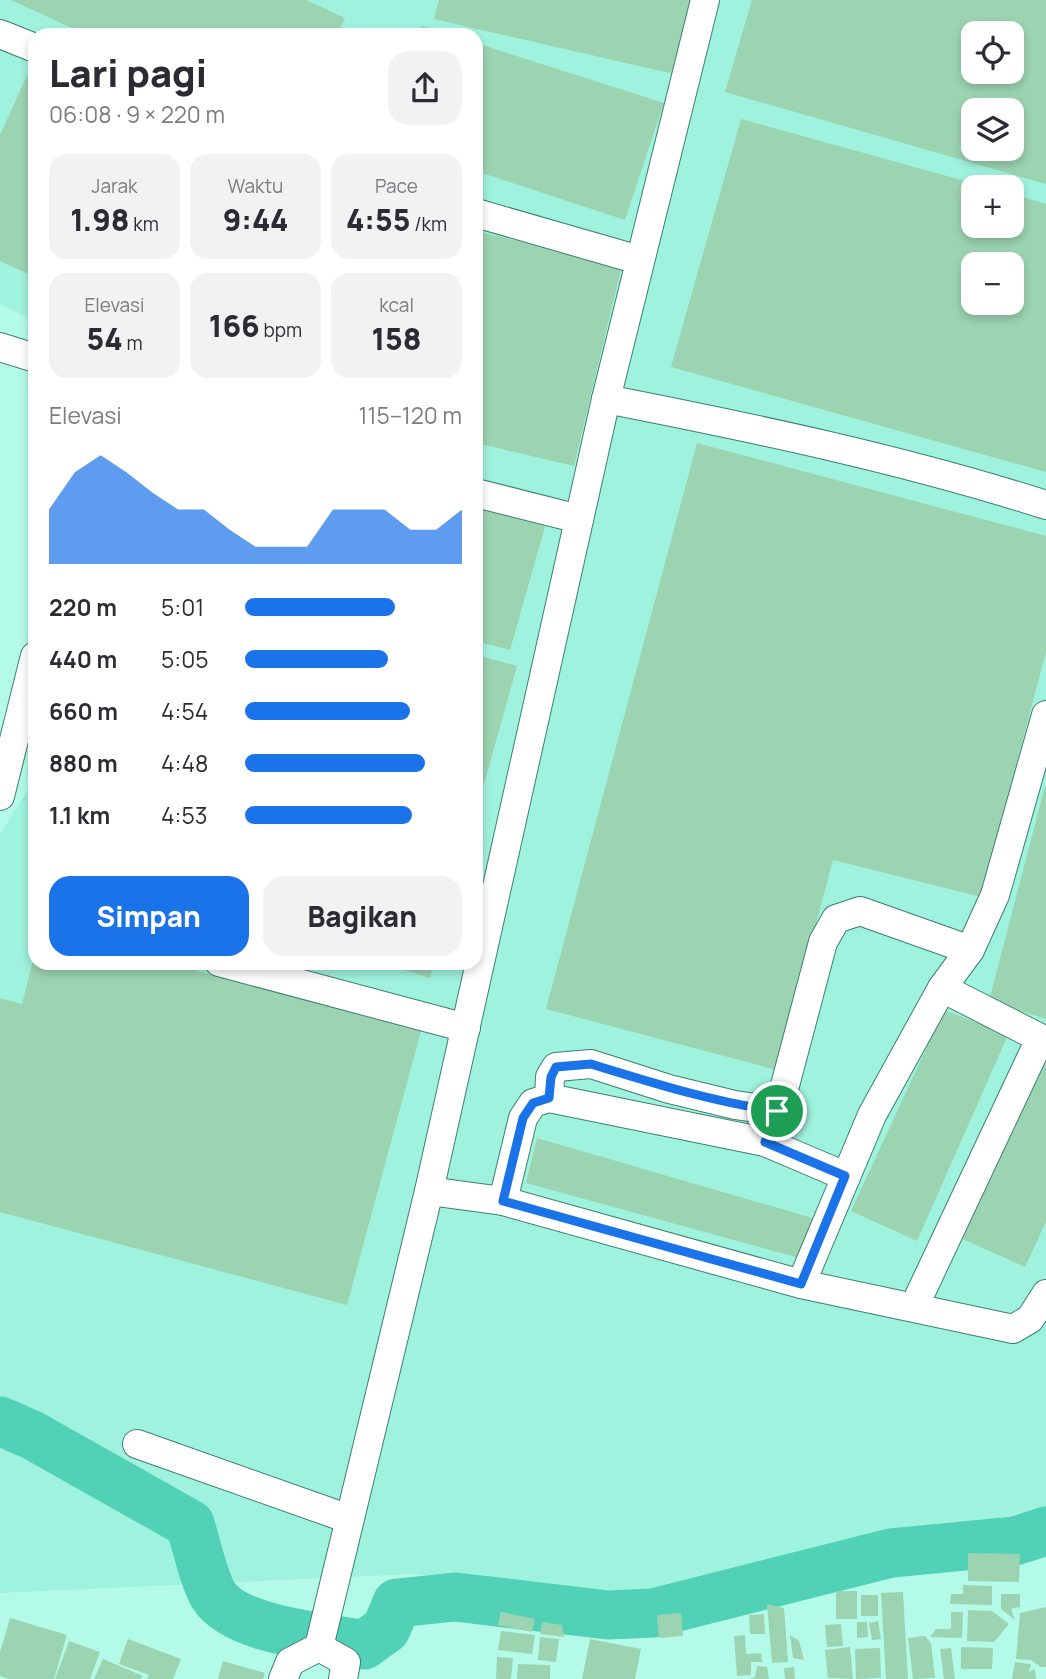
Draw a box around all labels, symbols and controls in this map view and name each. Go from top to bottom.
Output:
map controls [961,21,1024,315]
button: locate [961,21,1024,84]
text: Lari pagi [49,46,207,98]
button: share [388,51,462,125]
text: 06:08 · 9 × 220 m [49,98,225,130]
button: layers [961,98,1024,161]
text: Jarak [92,173,137,199]
text: Waktu [228,173,283,199]
text: Pace [375,173,418,199]
button: + [961,175,1024,238]
text: 1.98 [70,199,130,240]
text: 9:44 [223,199,288,240]
text: 4:55 [346,199,410,240]
text: km [130,211,159,237]
text: /km [410,211,447,237]
button: − [961,252,1024,315]
text: Elevasi [84,292,145,318]
text: kcal [379,292,414,318]
text: 166 [209,305,260,346]
text: bpm [260,317,302,343]
text: 54 [86,318,123,359]
text: 158 [372,318,421,359]
text: m [123,330,143,356]
text: Elevasi [49,399,122,431]
text: 115–120 m [359,399,462,431]
text: 220 m [49,591,117,623]
text: 5:01 [161,591,204,623]
text: 440 m [49,643,117,675]
text: 5:05 [161,643,208,675]
text: 660 m [49,695,118,727]
text: 4:54 [161,695,208,727]
text: 880 m [49,747,118,779]
text: 4:48 [161,747,208,779]
text: 1.1 km [49,799,110,831]
text: 4:53 [161,799,207,831]
button: Simpan [49,876,249,956]
button: Bagikan [263,876,462,956]
pin [747,1081,807,1141]
icon: arrive [758,1092,796,1130]

